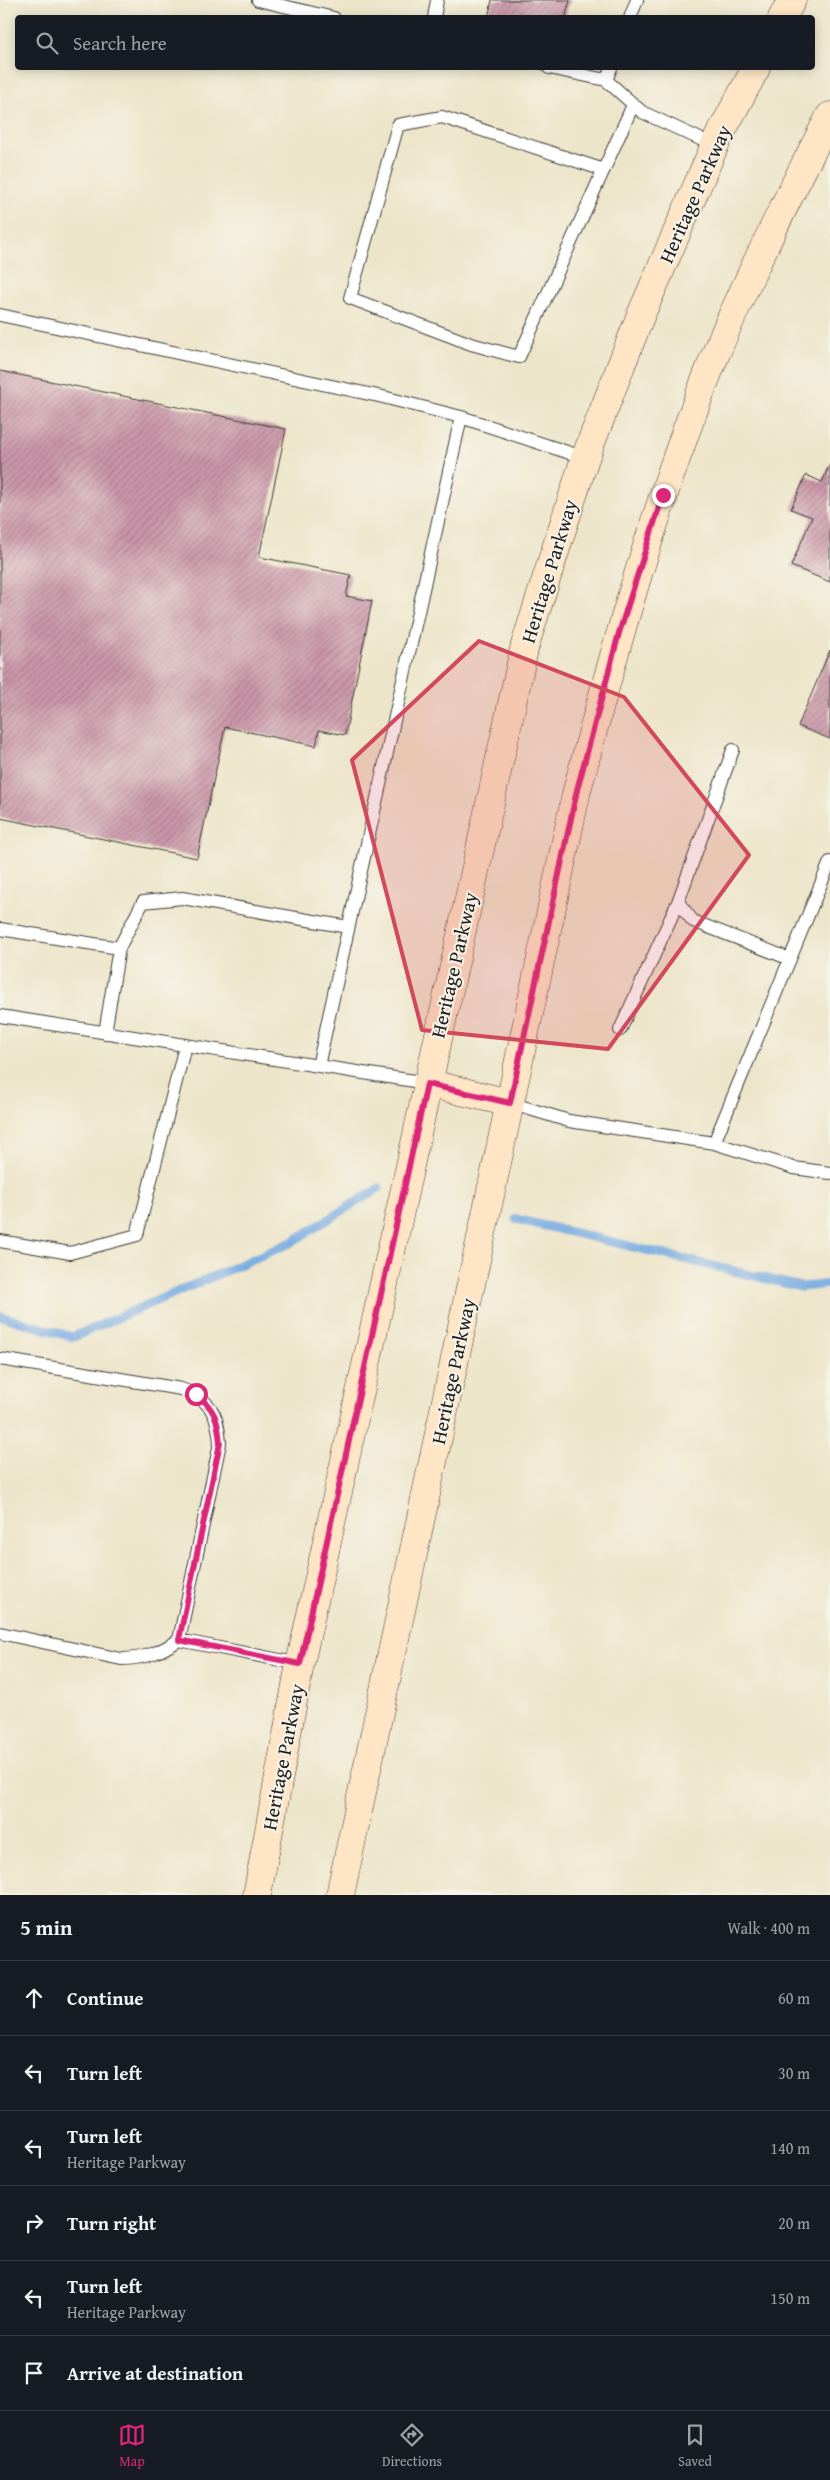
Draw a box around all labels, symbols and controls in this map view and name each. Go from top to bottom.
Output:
search box [15,15,815,70]
icon: search [33,29,61,57]
text: Search here [73,29,167,57]
street label: Heritage Parkway [651,120,738,268]
route end [652,484,675,507]
street label: Heritage Parkway [513,495,584,646]
street label: Heritage Parkway [423,889,484,1041]
street label: Heritage Parkway [423,1295,482,1447]
route start [185,1383,208,1406]
street label: Heritage Parkway [254,1681,311,1833]
text: 5 min [20,1912,72,1943]
text: Walk · 400 m [727,1916,810,1940]
icon: ahead [20,1984,48,2012]
text: Continue [67,1984,144,2012]
text: 60 m [778,1986,810,2010]
icon: left [20,2059,48,2087]
text: Turn left [67,2059,142,2087]
text: 30 m [778,2061,810,2085]
text: Turn left [67,2122,142,2150]
icon: left [20,2134,48,2162]
text: 140 m [770,2136,810,2160]
text: Heritage Parkway [67,2150,186,2174]
icon: right [20,2209,48,2237]
text: Turn right [67,2209,156,2237]
text: 20 m [778,2211,810,2235]
text: Turn left [67,2272,142,2300]
icon: left [20,2284,48,2312]
text: 150 m [770,2286,810,2310]
text: Heritage Parkway [67,2300,186,2324]
icon: arrive [20,2359,48,2387]
text: Arrive at destination [67,2359,243,2387]
tab: Map [118,2421,146,2471]
tab: Directions [382,2421,442,2471]
tab: Saved [678,2421,712,2471]

